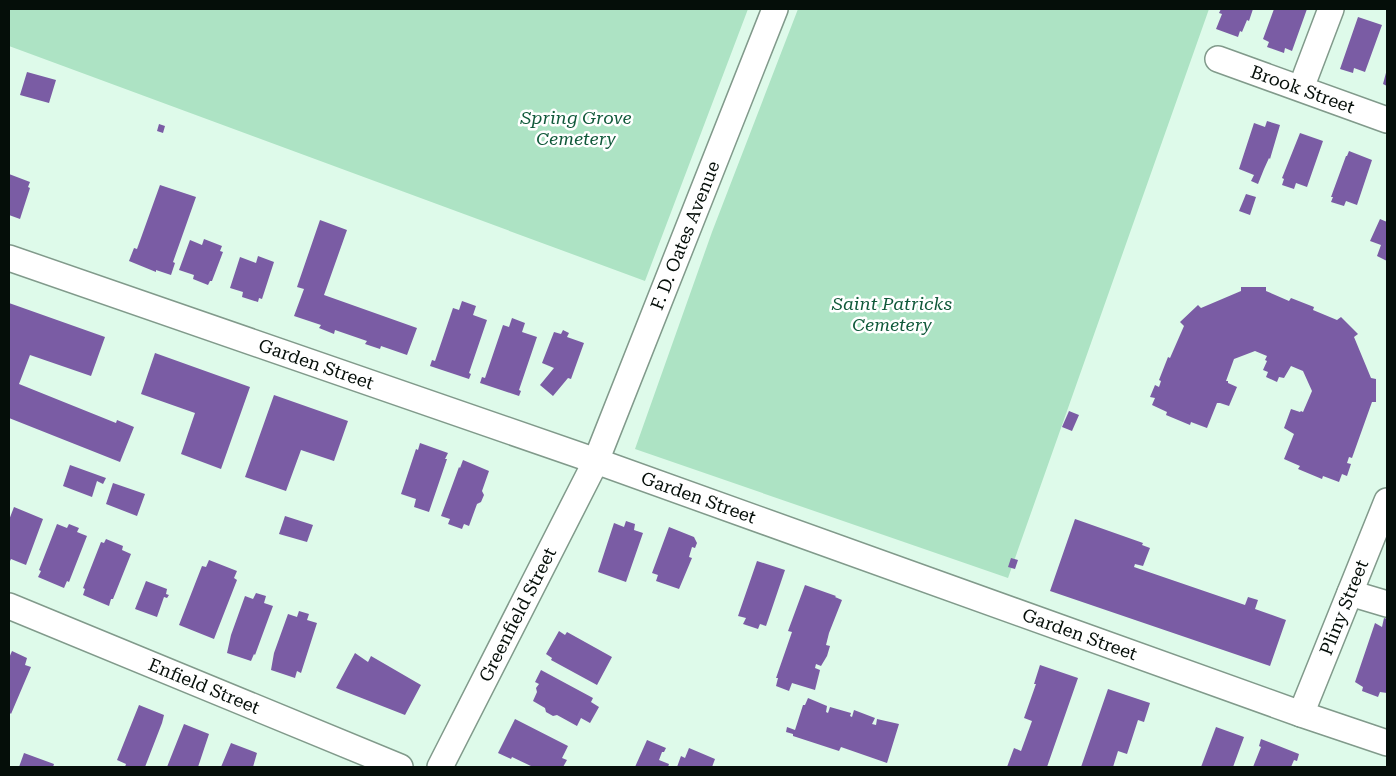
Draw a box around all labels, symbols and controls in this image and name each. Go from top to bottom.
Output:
street label: Brook Street [1248,61,1358,118]
park label: Spring Grove Cemetery [519,107,632,149]
street label: F. D. Oates Avenue [646,158,724,313]
park label: Saint Patricks Cemetery [831,293,952,335]
street label: Garden Street [256,334,377,393]
street label: Garden Street [638,467,759,528]
street label: Greenfield Street [474,543,560,685]
street label: Pliny Street [1315,556,1372,658]
street label: Garden Street [1020,604,1140,664]
street label: Enfield Street [146,654,263,718]

